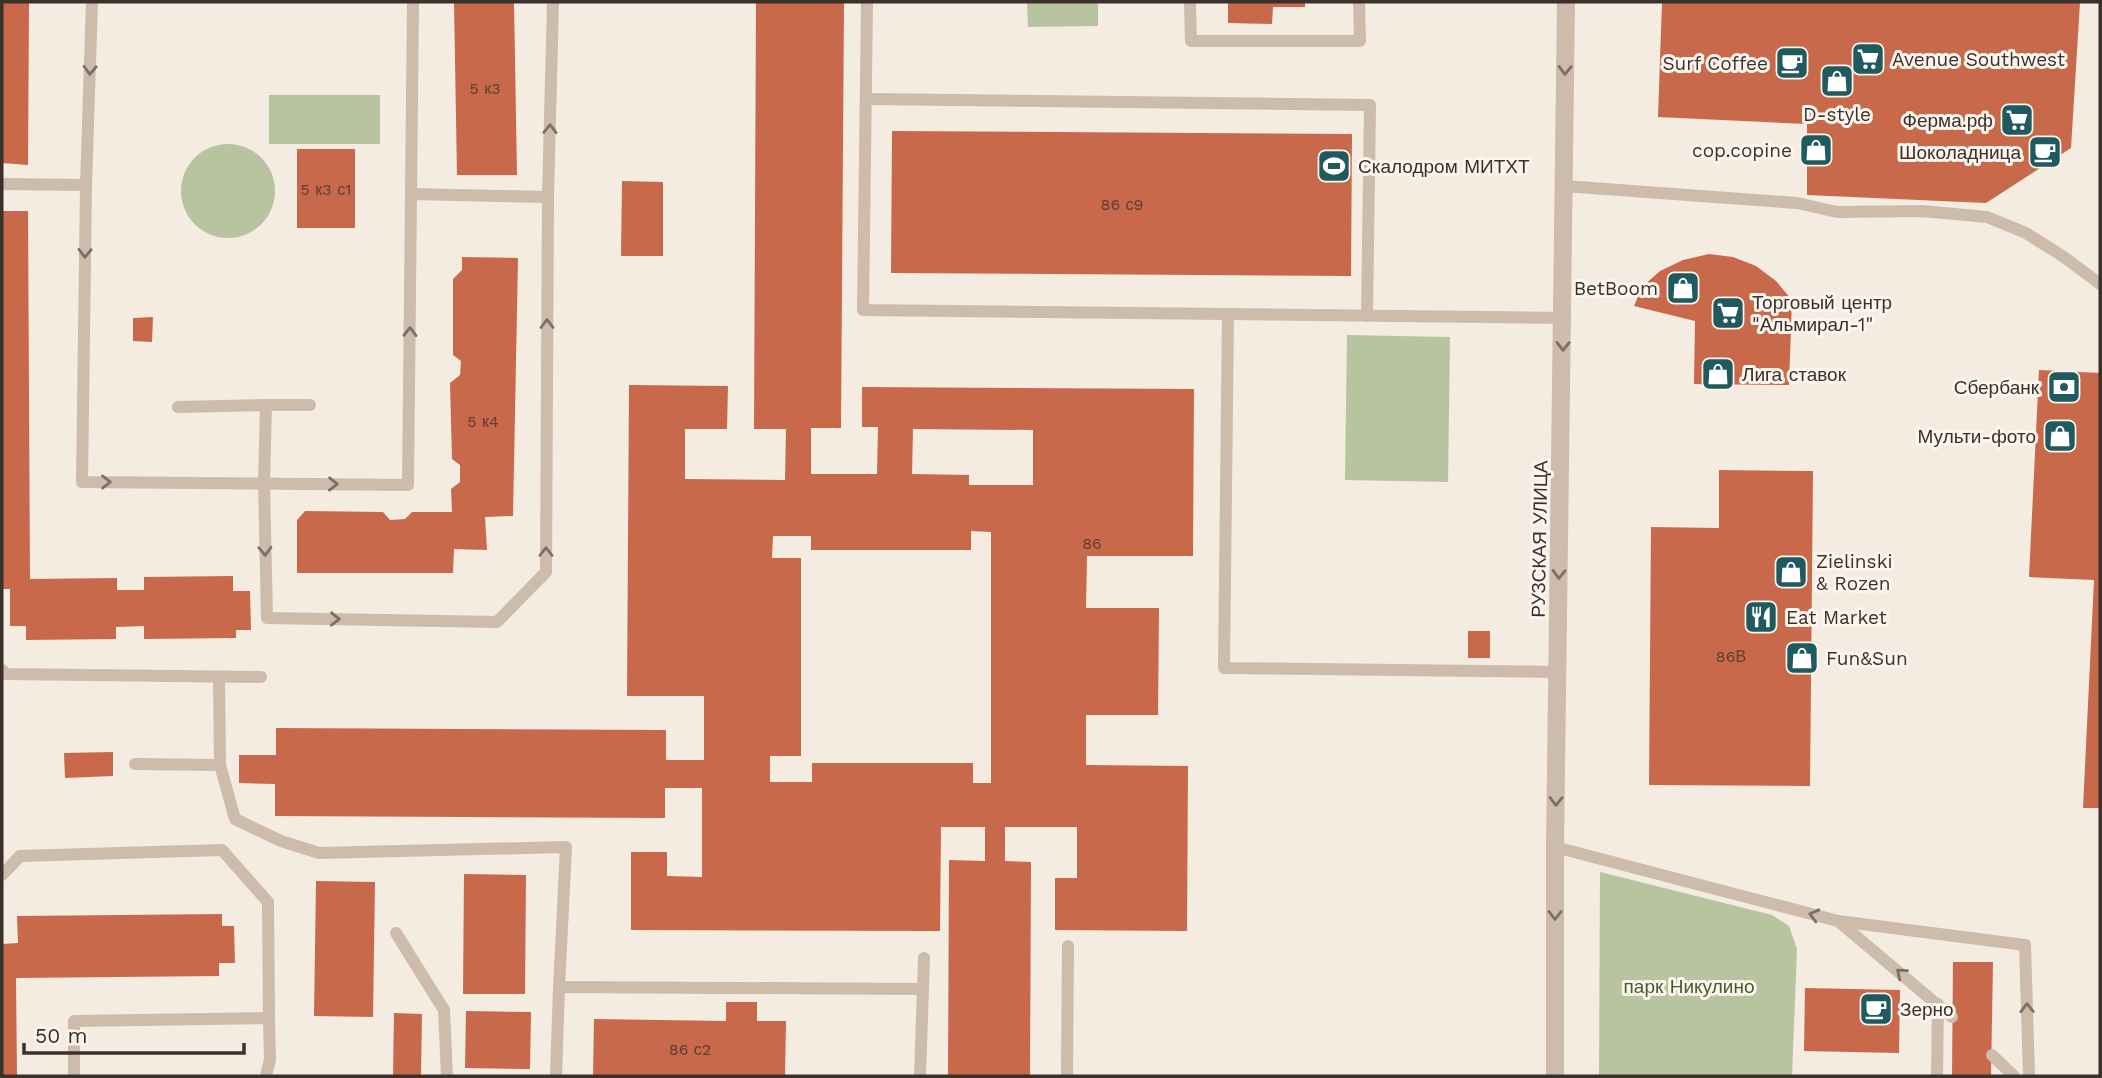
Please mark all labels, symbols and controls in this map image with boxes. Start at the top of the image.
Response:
supermarket icon: Avenue Southwest [1849,40,1887,78]
cafe icon: Surf Coffee [1773,44,1811,82]
place label: Avenue Southwest [1892,48,2065,71]
place label: Surf Coffee [1662,52,1768,75]
shop icon: D-style [1818,62,1856,100]
one-way arrow [82,65,98,76]
one-way arrow [1557,65,1573,76]
house number: 5 к3 [469,79,501,98]
supermarket icon: Ферма.рф [1998,101,2036,139]
place label: D-style [1803,103,1871,126]
place label: Ферма.рф [1903,109,1993,132]
one-way arrow [542,123,557,134]
shop icon: cop.copine [1797,131,1835,169]
cafe icon: Шоколадница [2026,133,2064,171]
place label: cop.copine [1692,139,1792,162]
place label: Шоколадница [1899,141,2021,164]
sports icon: Скалодром МИТХТ [1315,147,1353,185]
place label: Скалодром МИТХТ [1358,155,1530,178]
house number: 5 к3 с1 [301,180,351,199]
house number: 86 с9 [1101,195,1143,214]
one-way arrow [77,249,93,259]
shop icon: BetBoom [1664,269,1702,307]
place label: BetBoom [1574,277,1658,300]
place label: Торговый центр "Альмирал-1" [1752,291,1892,336]
supermarket icon: Торговый центр "Альмирал-1" [1709,294,1747,332]
one-way arrow [539,318,555,329]
one-way arrow [402,326,418,337]
one-way arrow [1555,341,1570,352]
shop icon: Лига ставок [1699,355,1737,393]
place label: Лига ставок [1742,363,1847,386]
bank icon: Сбербанк [2045,368,2083,406]
place label: Сбербанк [1954,376,2040,399]
house number: 5 к4 [467,412,499,431]
shop icon: Мульти-фото [2041,417,2079,455]
place label: Мульти-фото [1918,425,2036,448]
street label: РУЗСКАЯ УЛИЦА [1527,460,1552,618]
one-way arrow [101,474,112,490]
one-way arrow [329,476,339,492]
house number: 86 [1082,534,1102,553]
one-way arrow [258,546,273,557]
one-way arrow [538,546,554,556]
place label: Zielinski & Rozen [1816,550,1892,595]
shop icon: Zielinski & Rozen [1772,553,1810,591]
one-way arrow [1552,569,1567,580]
restaurant icon: Eat Market [1742,598,1780,636]
place label: Eat Market [1786,606,1887,629]
one-way arrow [330,612,341,627]
shop icon: Fun&Sun [1783,639,1821,677]
house number: 86В [1716,647,1746,666]
place label: Fun&Sun [1826,647,1908,670]
one-way arrow [1548,797,1564,807]
one-way arrow [1809,909,1821,923]
one-way arrow [1547,911,1563,921]
one-way arrow [1896,968,1908,981]
park label: парк Никулино [1624,975,1754,998]
cafe icon: Зерно [1857,990,1895,1028]
place label: Зерно [1900,998,1954,1021]
one-way arrow [2019,1002,2035,1013]
scale bar [24,1012,245,1056]
text: 50 m [35,1023,87,1048]
house number: 86 с2 [669,1040,711,1059]

